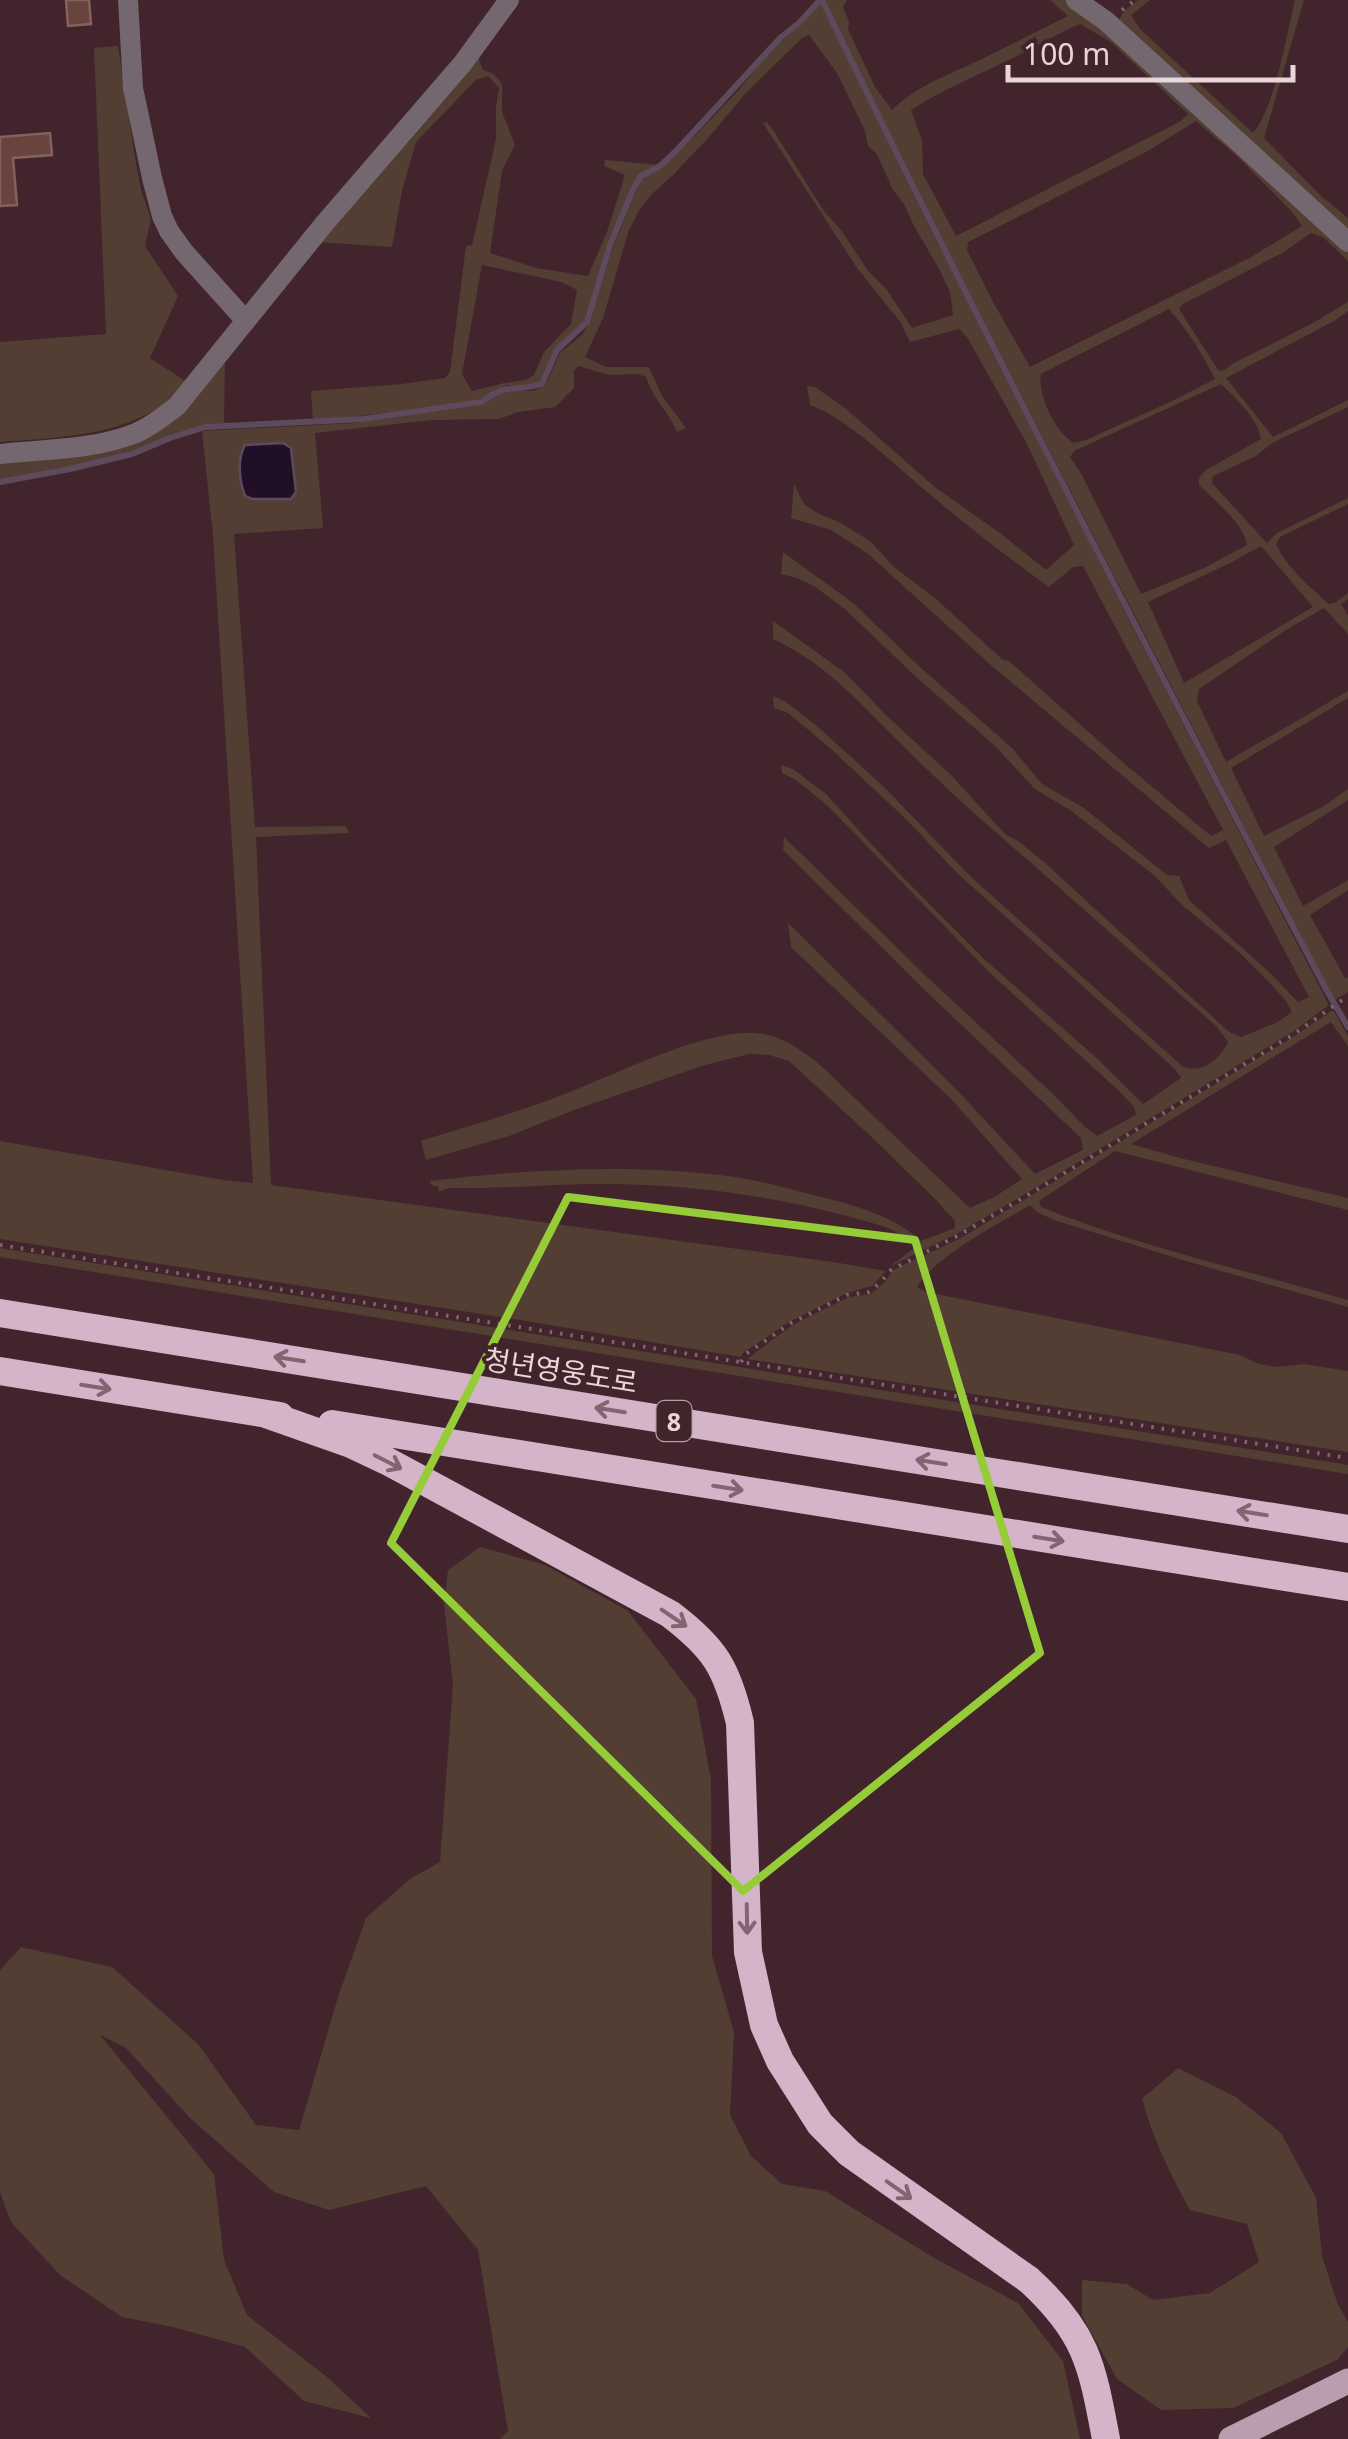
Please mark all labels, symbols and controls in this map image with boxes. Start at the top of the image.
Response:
scale bar [1008,20,1293,82]
text: 100 m [1023,33,1110,74]
street label: 청년영웅도로 [482,1339,640,1401]
one-way arrow [273,1349,306,1368]
one-way arrow [80,1378,112,1396]
one-way arrow [594,1401,627,1419]
road number: 8 [656,1401,692,1441]
one-way arrow [915,1452,947,1471]
one-way arrow [373,1453,403,1472]
one-way arrow [711,1479,744,1498]
one-way arrow [1236,1504,1268,1522]
one-way arrow [1032,1530,1065,1549]
one-way arrow [659,1607,687,1628]
one-way arrow [737,1903,756,1935]
one-way arrow [885,2179,913,2200]

